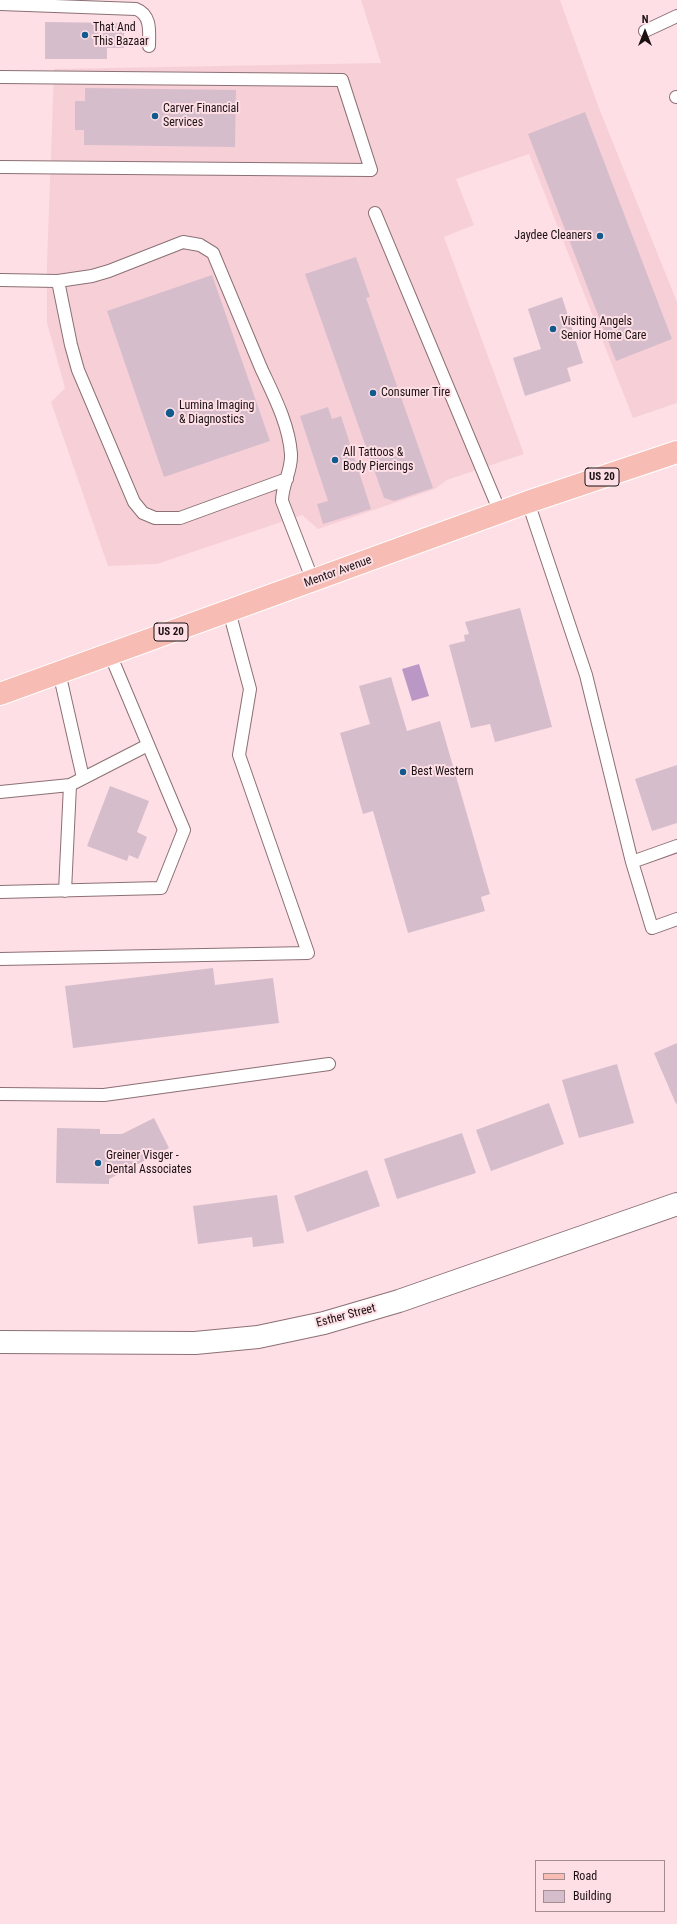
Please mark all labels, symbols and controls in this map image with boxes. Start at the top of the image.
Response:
north arrow [625,12,665,52]
text: N [642,13,648,26]
place label: That And This Bazaar [93,21,149,49]
marker: That And This Bazaar [80,30,90,40]
place label: Carver Financial Services [163,102,239,130]
marker: Carver Financial Services [150,111,160,121]
place label: Jaydee Cleaners [514,229,592,243]
marker: Jaydee Cleaners [595,231,605,241]
place label: Visiting Angels Senior Home Care [561,315,646,343]
marker: Visiting Angels Senior Home Care [548,324,558,334]
place label: Consumer Tire [381,386,450,400]
marker: Consumer Tire [368,388,378,398]
place label: Lumina Imaging & Diagnostics [179,399,255,427]
marker: Lumina Imaging & Diagnostics [164,407,176,419]
place label: All Tattoos & Body Piercings [343,446,413,474]
marker: All Tattoos & Body Piercings [330,455,340,465]
road number: US 20 [585,468,619,486]
street label: Mentor Avenue [302,553,374,591]
road number: US 20 [154,623,188,641]
place label: Best Western [411,765,474,779]
marker: Best Western [398,767,408,777]
place label: Greiner Visger - Dental Associates [106,1149,192,1177]
marker: Greiner Visger - Dental Associates [93,1158,103,1168]
street label: Esther Street [315,1301,377,1331]
legend [535,1860,665,1912]
text: Road [573,1869,597,1883]
text: Building [573,1889,611,1903]

